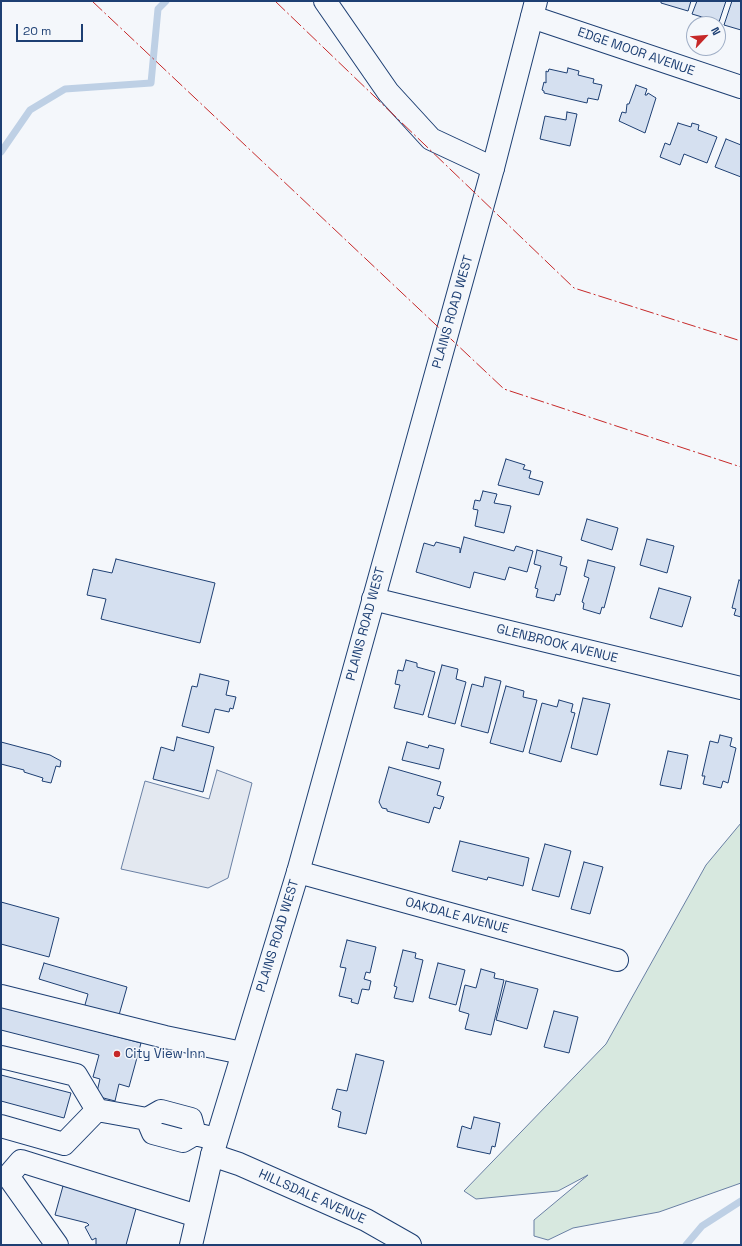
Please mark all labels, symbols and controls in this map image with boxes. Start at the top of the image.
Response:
scale bar [18,16,85,42]
north arrow [686,16,726,56]
text: 20 m [23,23,51,39]
street label: EDGE MOOR AVENUE [575,25,697,79]
text: N [708,25,724,38]
street label: PLAINS ROAD WEST [429,254,477,370]
street label: PLAINS ROAD WEST [343,565,389,683]
street label: GLENBROOK AVENUE [495,621,619,667]
street label: PLAINS ROAD WEST [253,878,303,994]
street label: OAKDALE AVENUE [403,895,511,937]
place label: City View Inn [125,1046,205,1062]
marker: City View Inn [112,1049,122,1059]
street label: HILLSDALE AVENUE [256,1166,368,1228]

